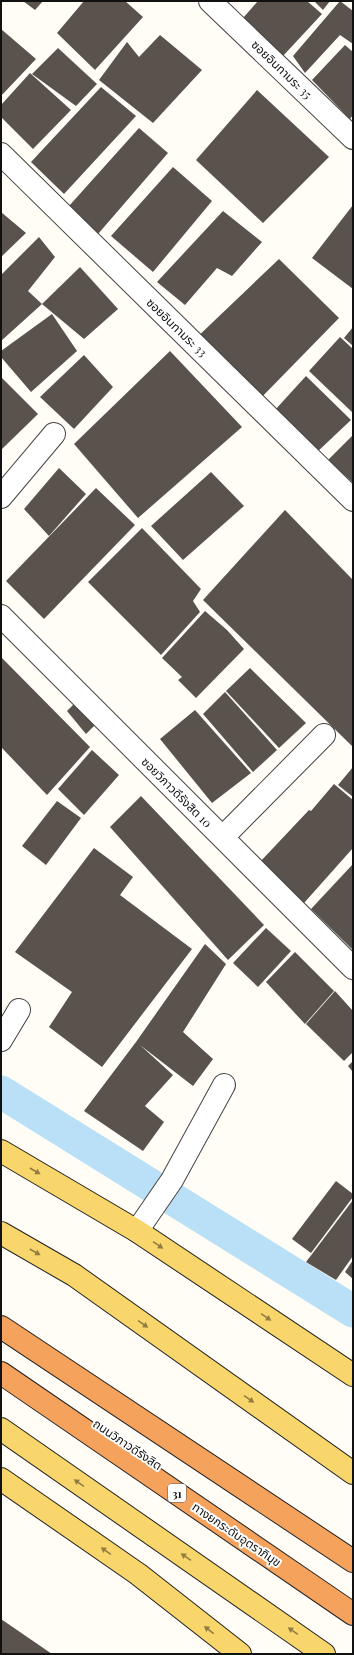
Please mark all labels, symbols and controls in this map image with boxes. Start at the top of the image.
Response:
street label: ซอยอินทามระ 35 [248,36,316,102]
street label: ซอยอินทามระ 33 [143,294,211,360]
street label: ซอยวิภาวดีรังสิต 10 [138,753,216,831]
one-way arrow [29,1167,41,1174]
one-way arrow [152,1241,164,1248]
one-way arrow [29,1249,41,1256]
one-way arrow [261,1313,272,1321]
one-way arrow [138,1320,148,1328]
one-way arrow [244,1395,254,1403]
street label: ถนนวิภาวดีรังสิต [90,1415,166,1473]
one-way arrow [74,1479,84,1487]
road number: 31 [168,1484,186,1502]
street label: ทางยกระดับอุตราภิมุข [189,1498,285,1570]
one-way arrow [100,1547,111,1555]
one-way arrow [181,1553,191,1561]
one-way arrow [203,1625,214,1634]
one-way arrow [287,1627,298,1635]

